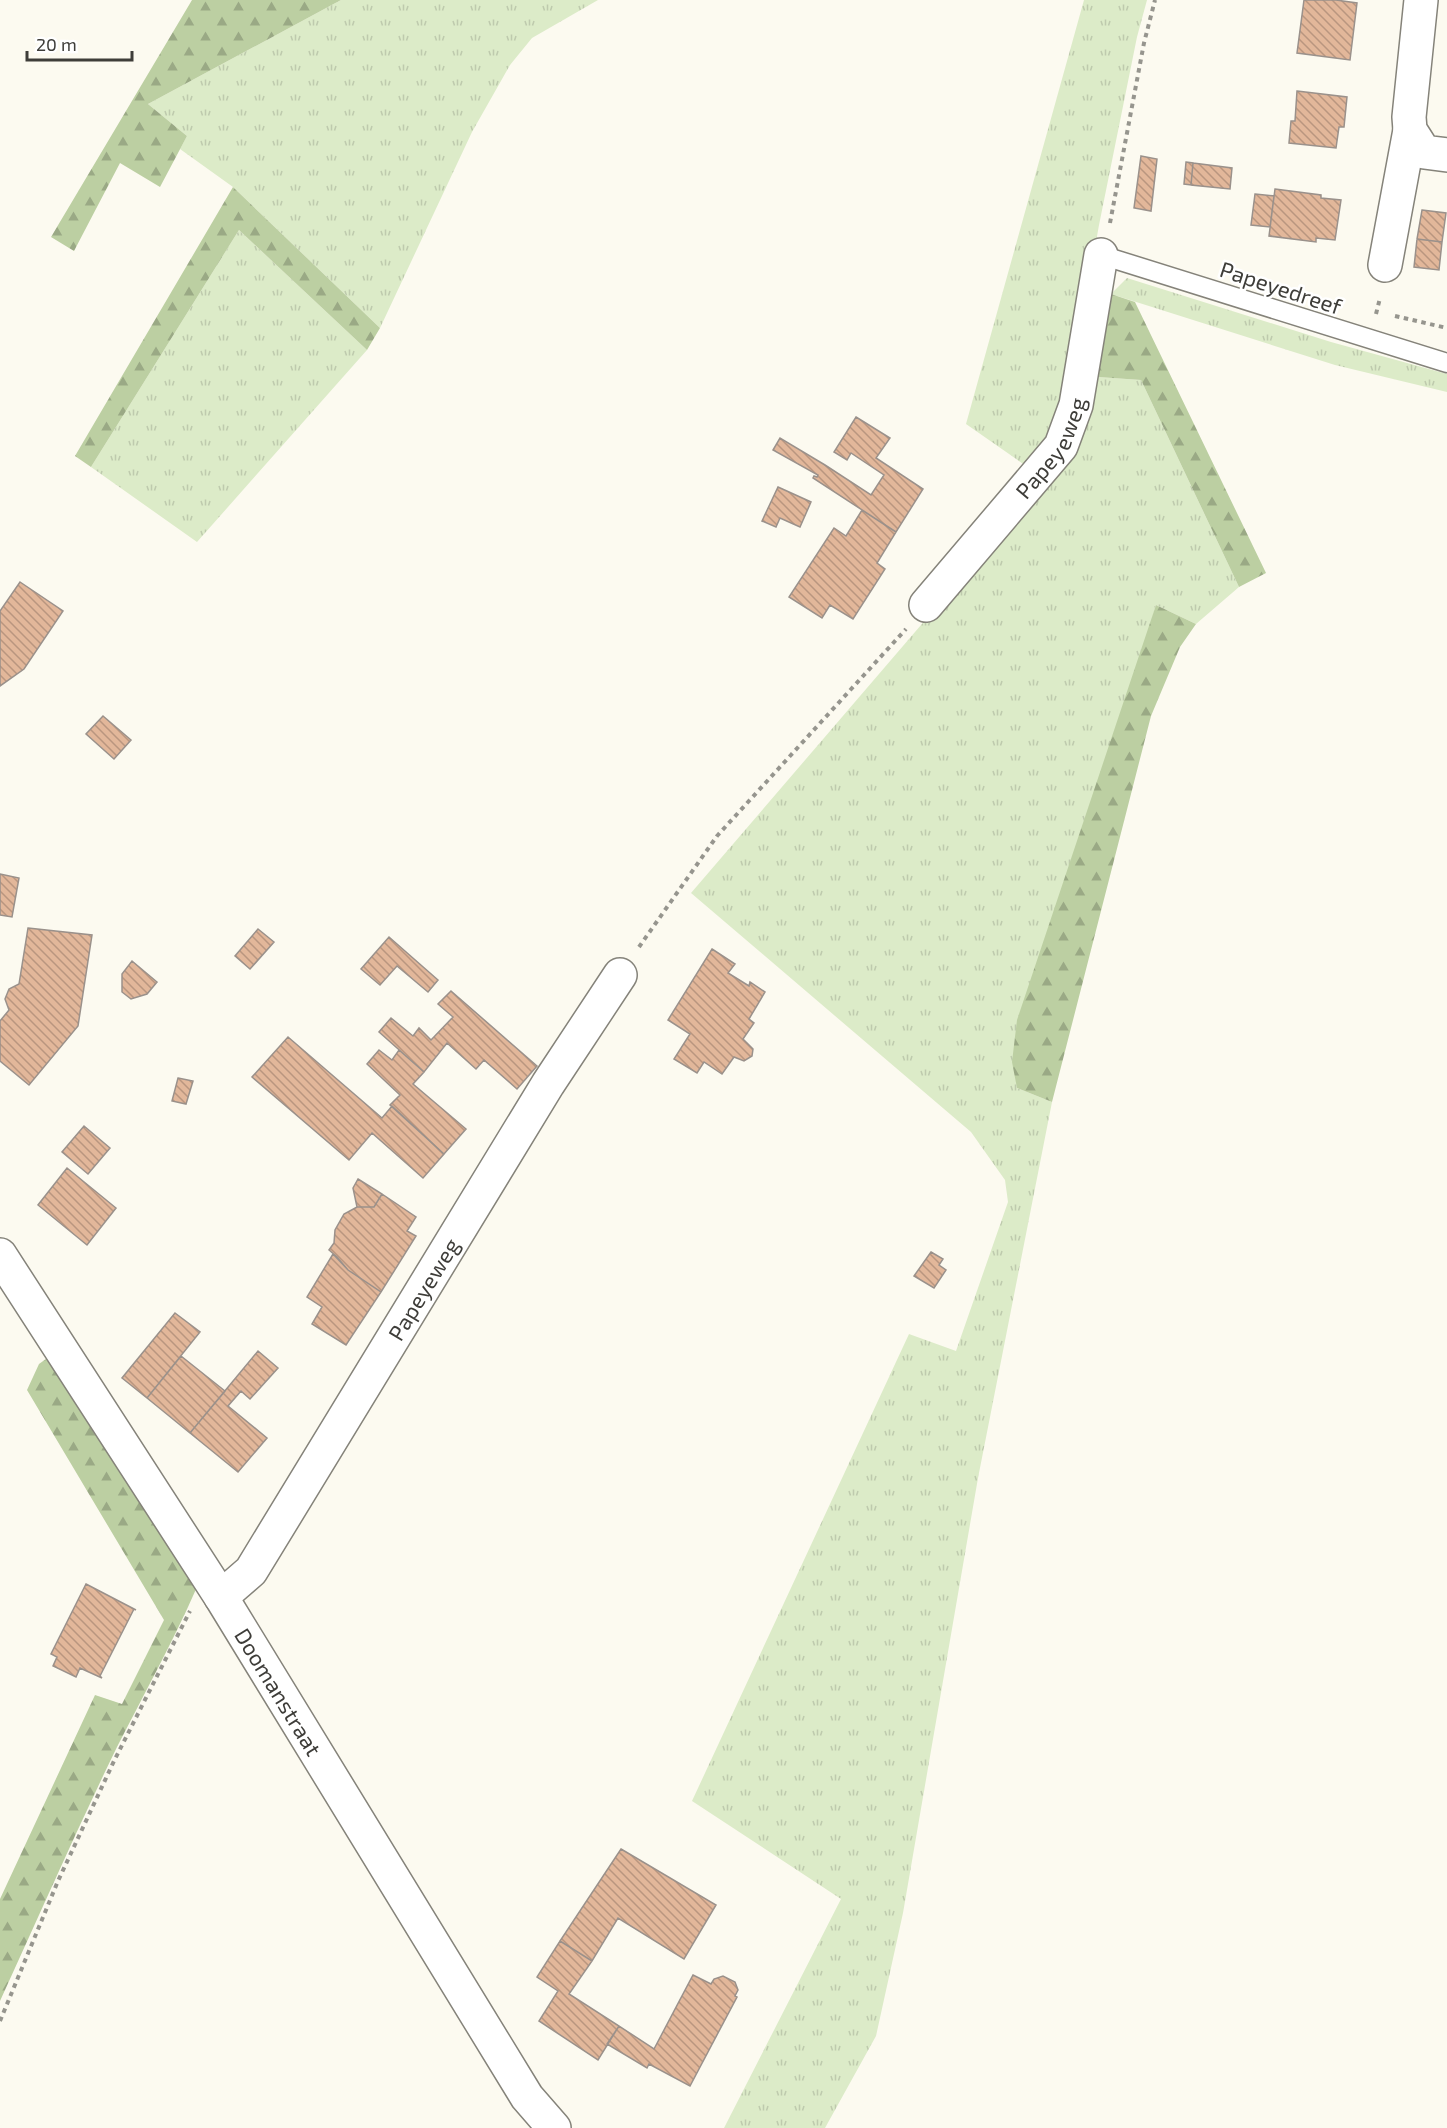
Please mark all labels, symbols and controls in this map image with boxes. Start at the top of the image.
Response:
scale bar [27,24,132,62]
text: 20 m [36,33,77,55]
street label: Papeyedreef [1217,255,1346,319]
street label: Papeyeweg [1010,396,1090,503]
street label: Papeyeweg [382,1233,464,1345]
street label: Doomanstraat [230,1623,328,1760]

